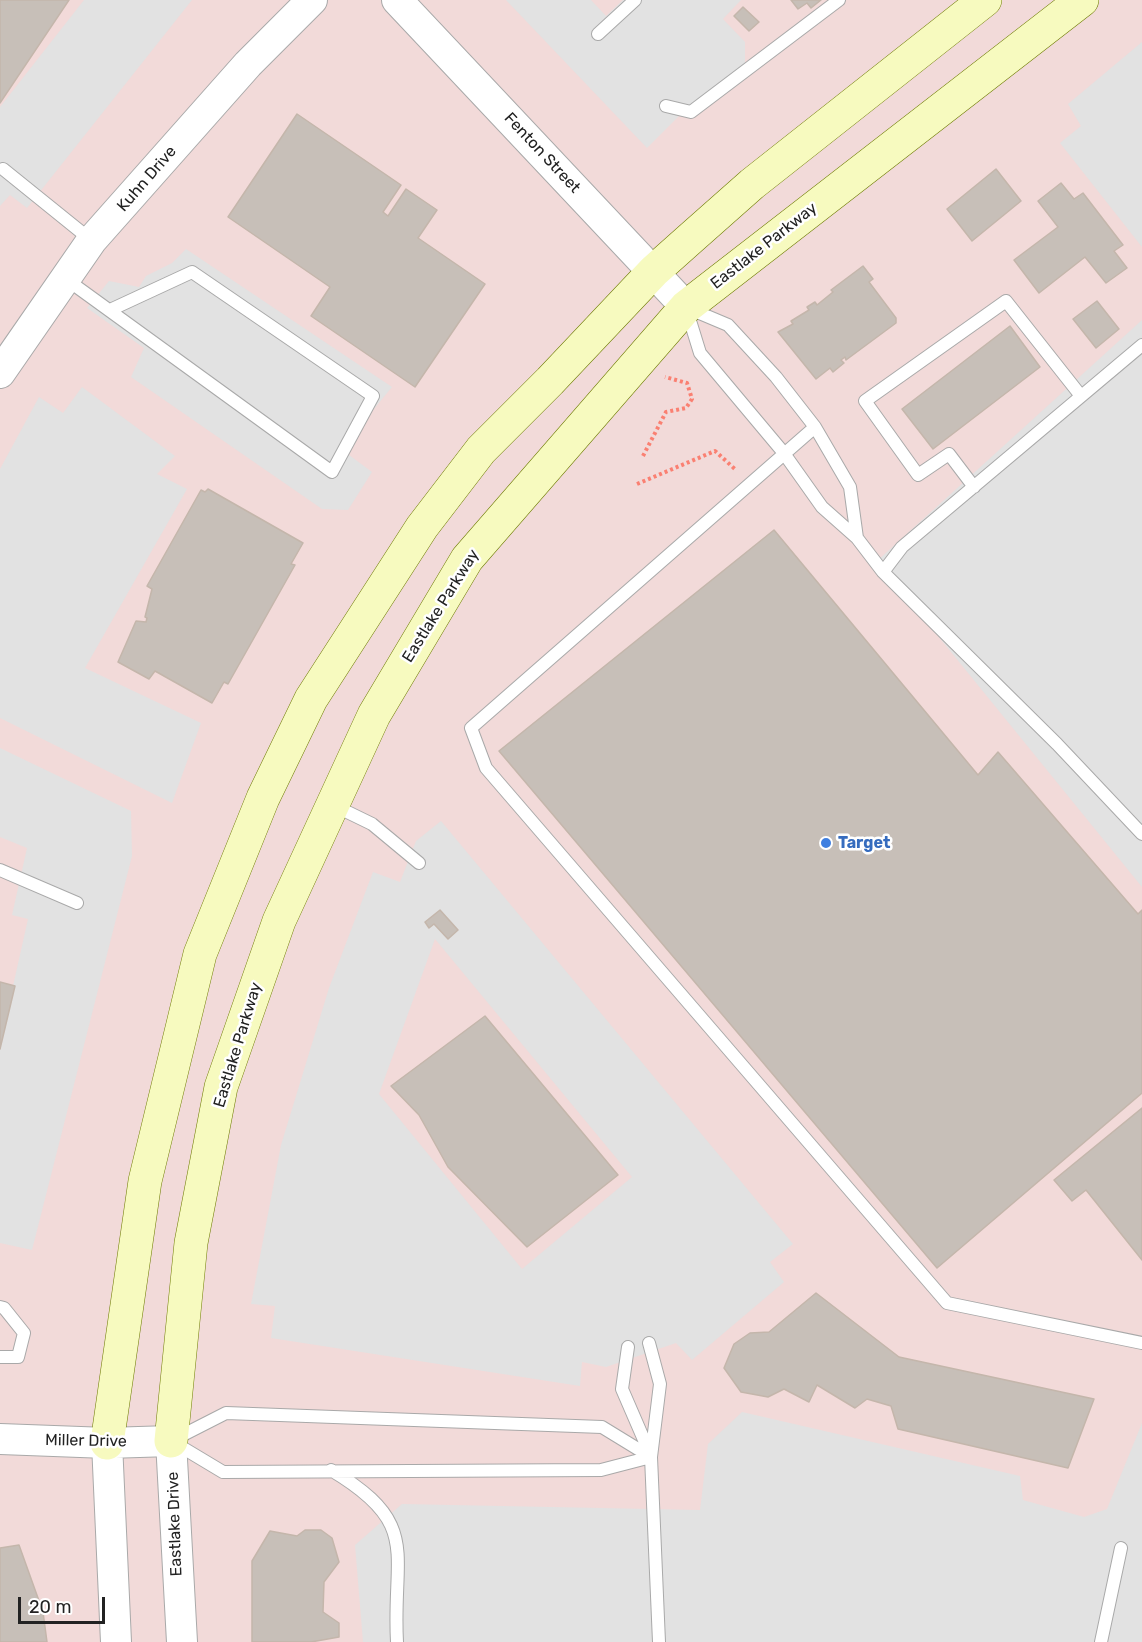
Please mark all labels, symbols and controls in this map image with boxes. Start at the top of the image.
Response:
street label: Fenton Street [500,109,584,197]
street label: Kuhn Drive [113,142,181,216]
street label: Eastlake Parkway [707,198,821,294]
street label: Eastlake Parkway [398,546,484,666]
place label: Target [838,833,890,853]
marker: Target [819,836,833,850]
street label: Eastlake Parkway [210,980,266,1110]
street label: Miller Drive [45,1431,127,1451]
street label: Eastlake Drive [164,1471,186,1577]
scale bar [21,1585,108,1623]
text: 20 m [29,1596,71,1618]

